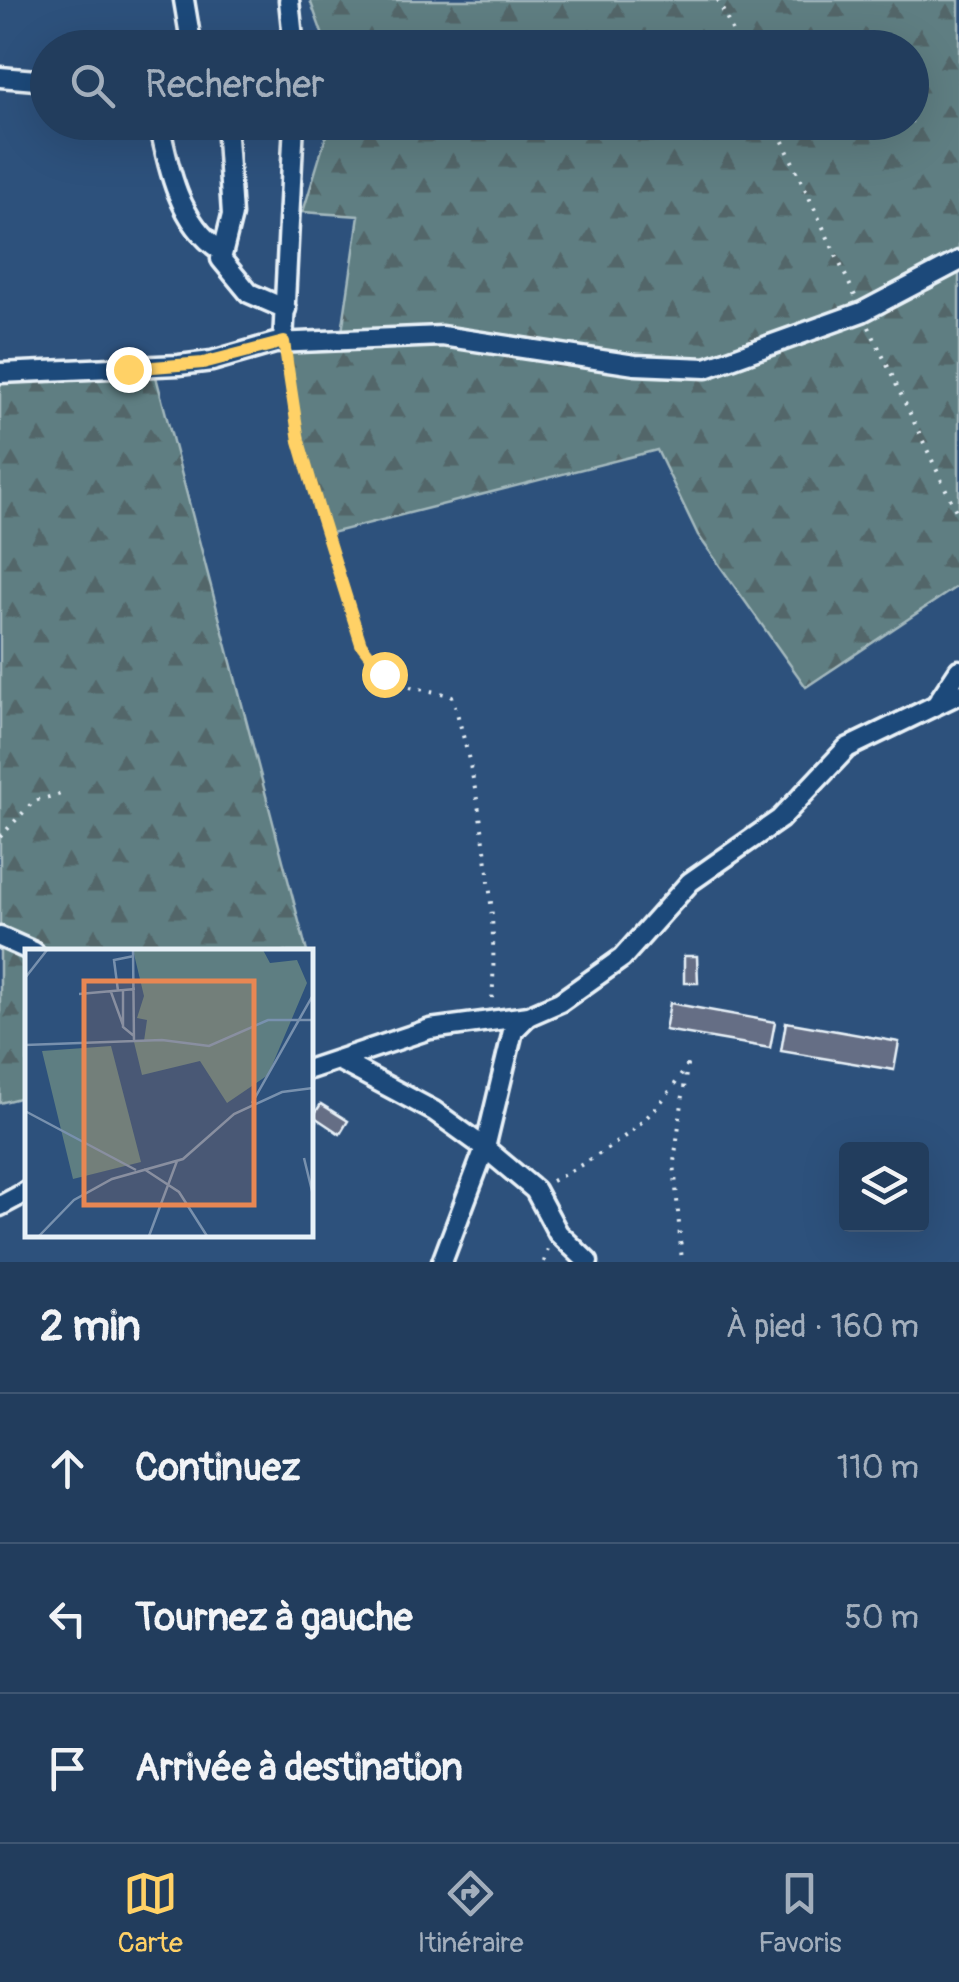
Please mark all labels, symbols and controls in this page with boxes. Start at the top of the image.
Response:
search box [30,30,929,140]
icon: search [65,58,120,113]
text: Rechercher [145,61,325,109]
route end [106,347,152,393]
route start [362,652,408,698]
inset map [25,949,312,1237]
map controls [839,1142,929,1232]
button: layers [839,1142,929,1232]
text: 2 min [40,1301,141,1353]
text: À pied · 160 m [726,1307,919,1347]
icon: ahead [40,1441,95,1496]
text: Continuez [135,1444,300,1492]
text: 110 m [837,1448,919,1488]
icon: left [40,1591,95,1646]
text: Tournez à gauche [135,1594,412,1642]
text: 50 m [844,1598,919,1638]
icon: arrive [40,1741,95,1796]
text: Arrivée à destination [135,1744,463,1792]
tab: Carte [117,1866,183,1961]
tab: Itinéraire [418,1866,523,1961]
tab: Favoris [758,1866,842,1961]

